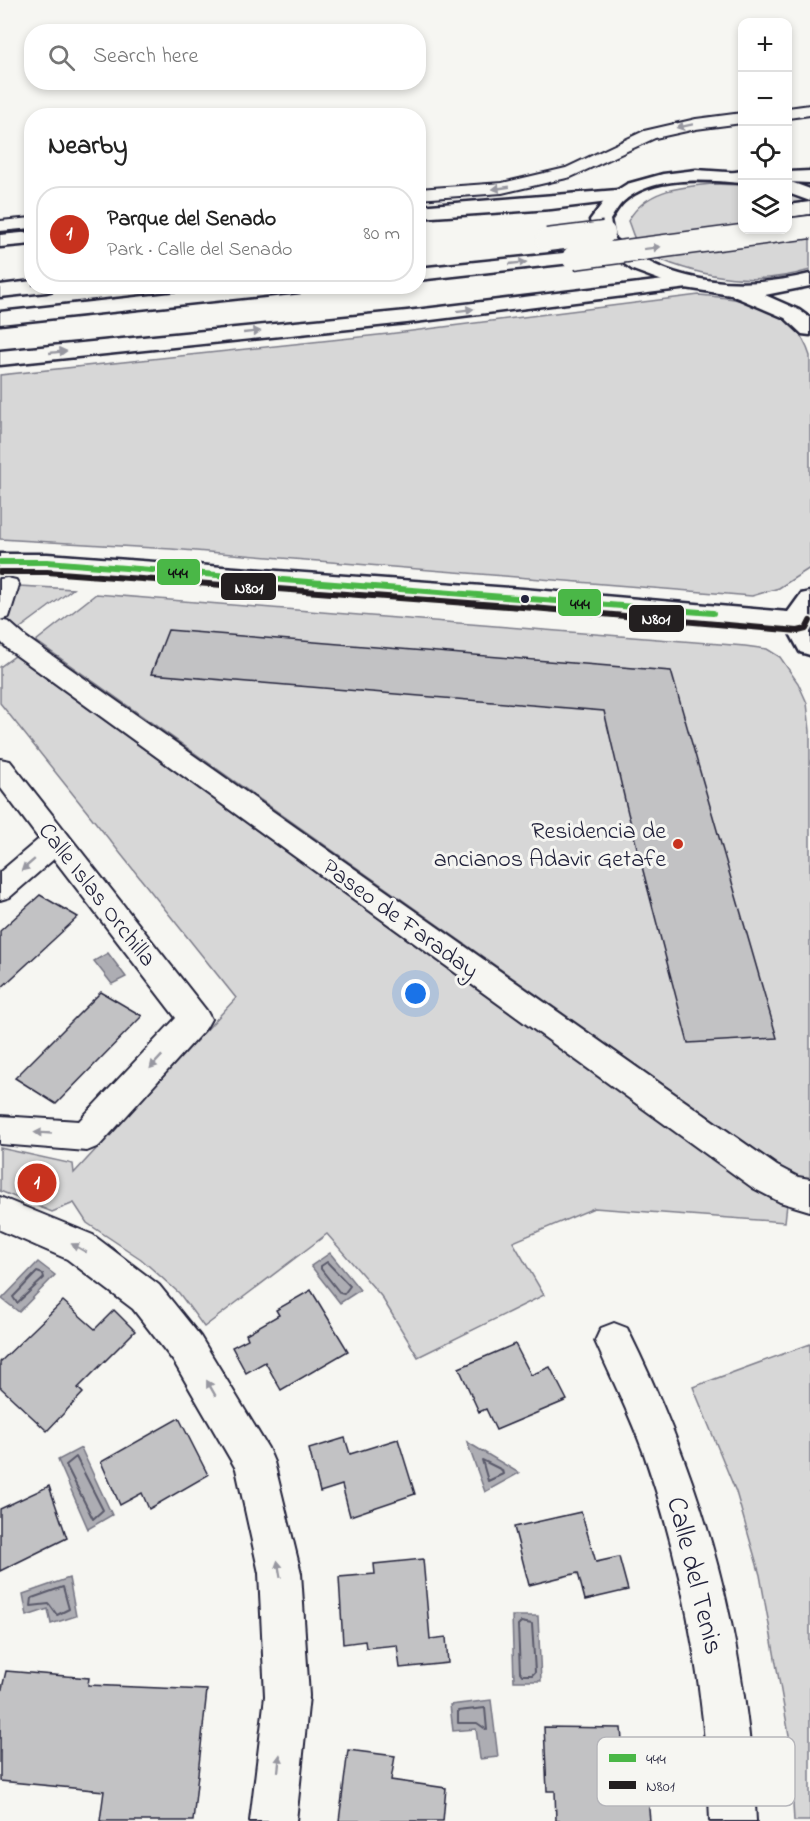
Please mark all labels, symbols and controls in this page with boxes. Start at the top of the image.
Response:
map controls [738,18,792,234]
button: + [738,18,792,72]
search box [24,24,426,90]
icon: search [45,41,78,74]
text: Search here [93,41,198,73]
button: − [738,72,792,126]
one-way arrow [675,122,694,131]
button: locate [738,126,792,180]
text: Nearby [48,128,127,166]
button: layers [738,180,792,234]
one-way arrow [491,183,510,192]
text: Parque del Senado [107,204,276,236]
text: 1 [66,220,73,249]
text: 80 m [363,220,400,249]
text: Park · Calle del Senado [107,236,293,265]
one-way arrow [642,243,661,252]
one-way arrow [509,258,528,268]
one-way arrow [456,305,475,314]
one-way arrow [243,327,262,337]
one-way arrow [49,347,68,357]
line badge: 444 [156,558,201,586]
text: 444 [167,562,188,586]
line badge: N801 [220,572,277,601]
text: N801 [235,577,264,601]
line badge: 444 [557,588,602,617]
unlabelled marker [519,593,531,605]
text: 444 [569,593,590,617]
line badge: N801 [628,604,685,633]
text: N801 [642,608,671,632]
place label: Residencia de ancianos Adavir Getafe [434,815,666,878]
street label: Calle Islas Orchilla [28,816,164,975]
marker: Residencia de ancianos Adavir Getafe [671,837,685,851]
street label: Paseo de Faraday [313,851,485,990]
one-way arrow [21,858,36,871]
your location [401,979,430,1008]
one-way arrow [149,1055,163,1069]
one-way arrow [34,1128,53,1138]
pin: 1 [18,1160,57,1206]
one-way arrow [70,1243,87,1253]
one-way arrow [205,1380,216,1396]
street label: Calle del Tenis [654,1493,733,1659]
one-way arrow [274,1559,283,1578]
legend [597,1737,795,1806]
text: 444 [646,1748,666,1772]
one-way arrow [274,1753,284,1772]
text: N801 [646,1775,675,1799]

